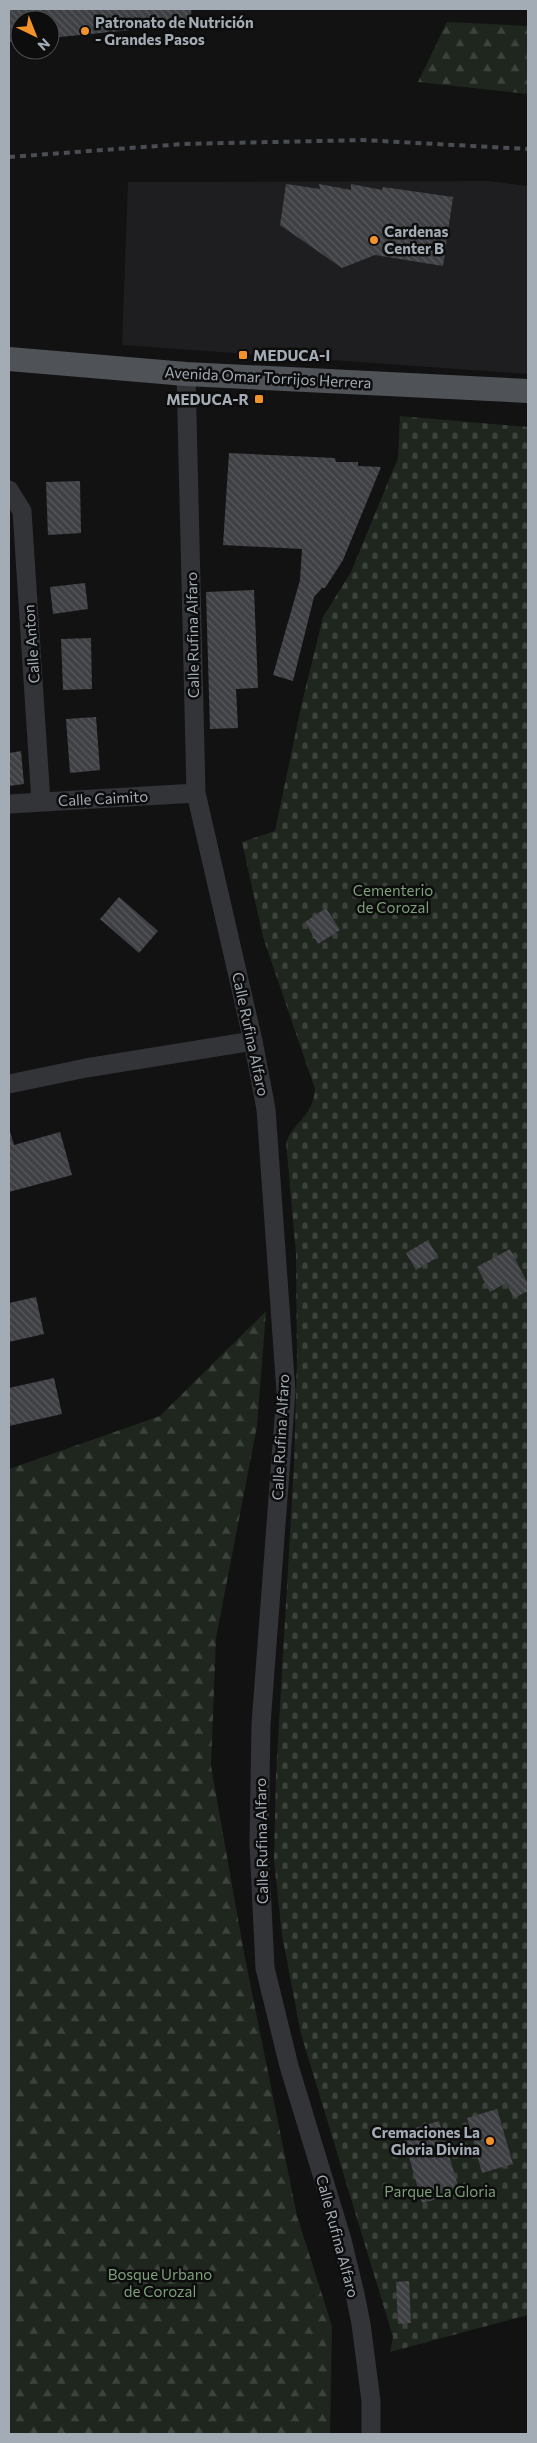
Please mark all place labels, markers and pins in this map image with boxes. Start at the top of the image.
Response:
place label: Patronato de Nutrición - Grandes Pasos [95,13,254,48]
marker: Patronato de Nutrición - Grandes Pasos [79,25,91,37]
place label: Cardenas Center B [384,222,448,257]
marker: Cardenas Center B [368,234,380,246]
place label: MEDUCA-I [253,346,330,364]
marker: MEDUCA-I [237,349,249,361]
place label: MEDUCA-R [166,390,250,408]
marker: MEDUCA-R [253,393,265,405]
place label: Cremaciones La Gloria Divina [371,2123,480,2158]
marker: Cremaciones La Gloria Divina [484,2135,496,2147]

